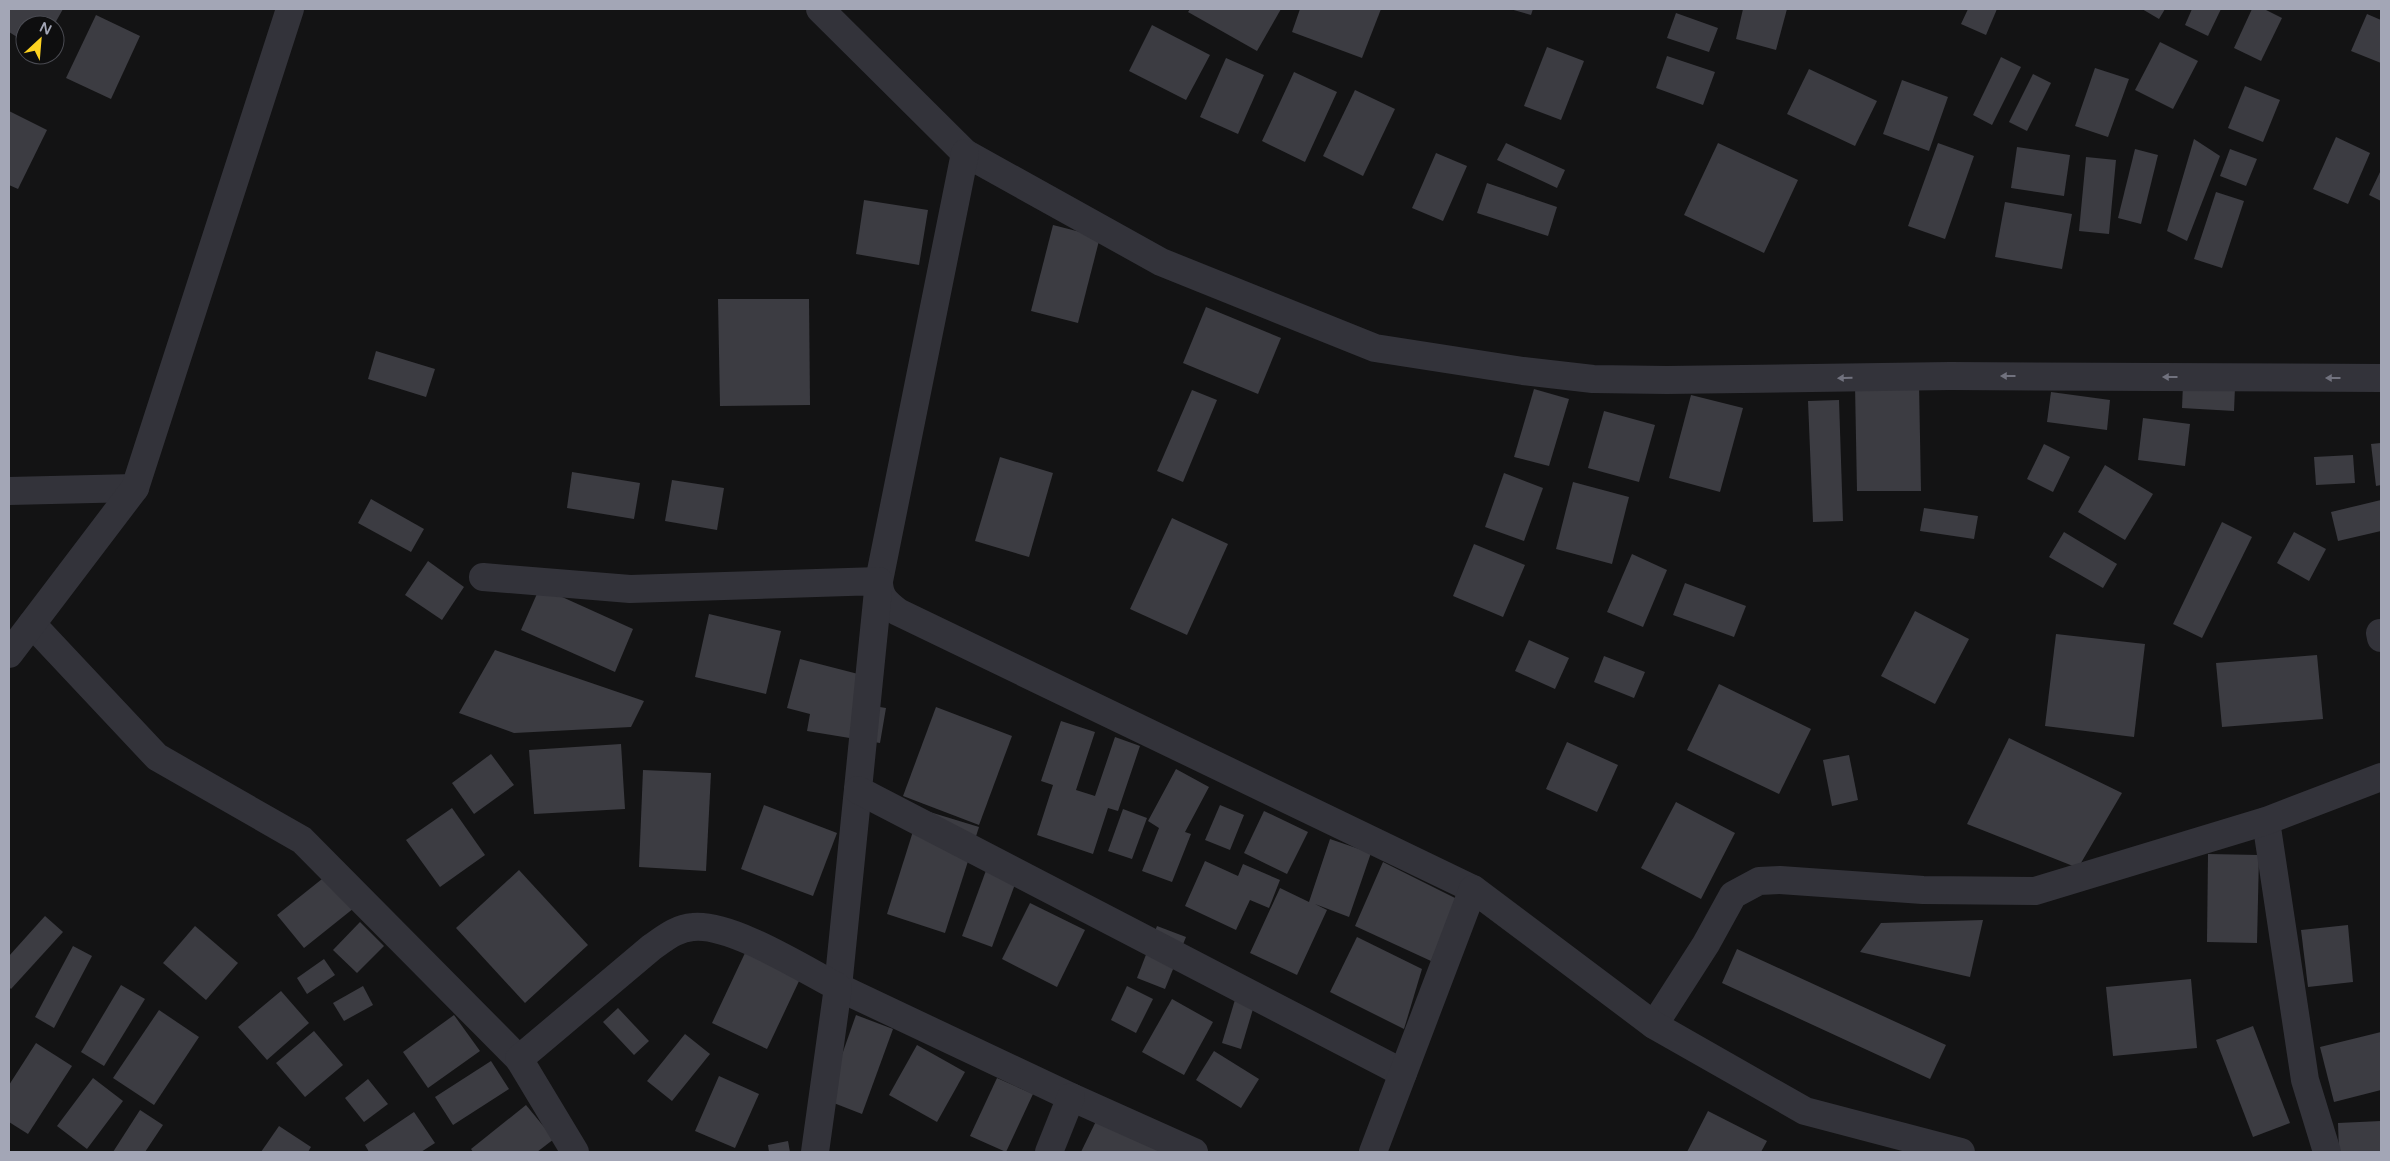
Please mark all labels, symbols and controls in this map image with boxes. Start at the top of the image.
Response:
north arrow [15,15,65,65]
text: N [37,19,54,39]
one-way arrow [1999,372,2015,380]
one-way arrow [2162,373,2178,381]
one-way arrow [1837,374,1853,382]
one-way arrow [2324,374,2340,382]

